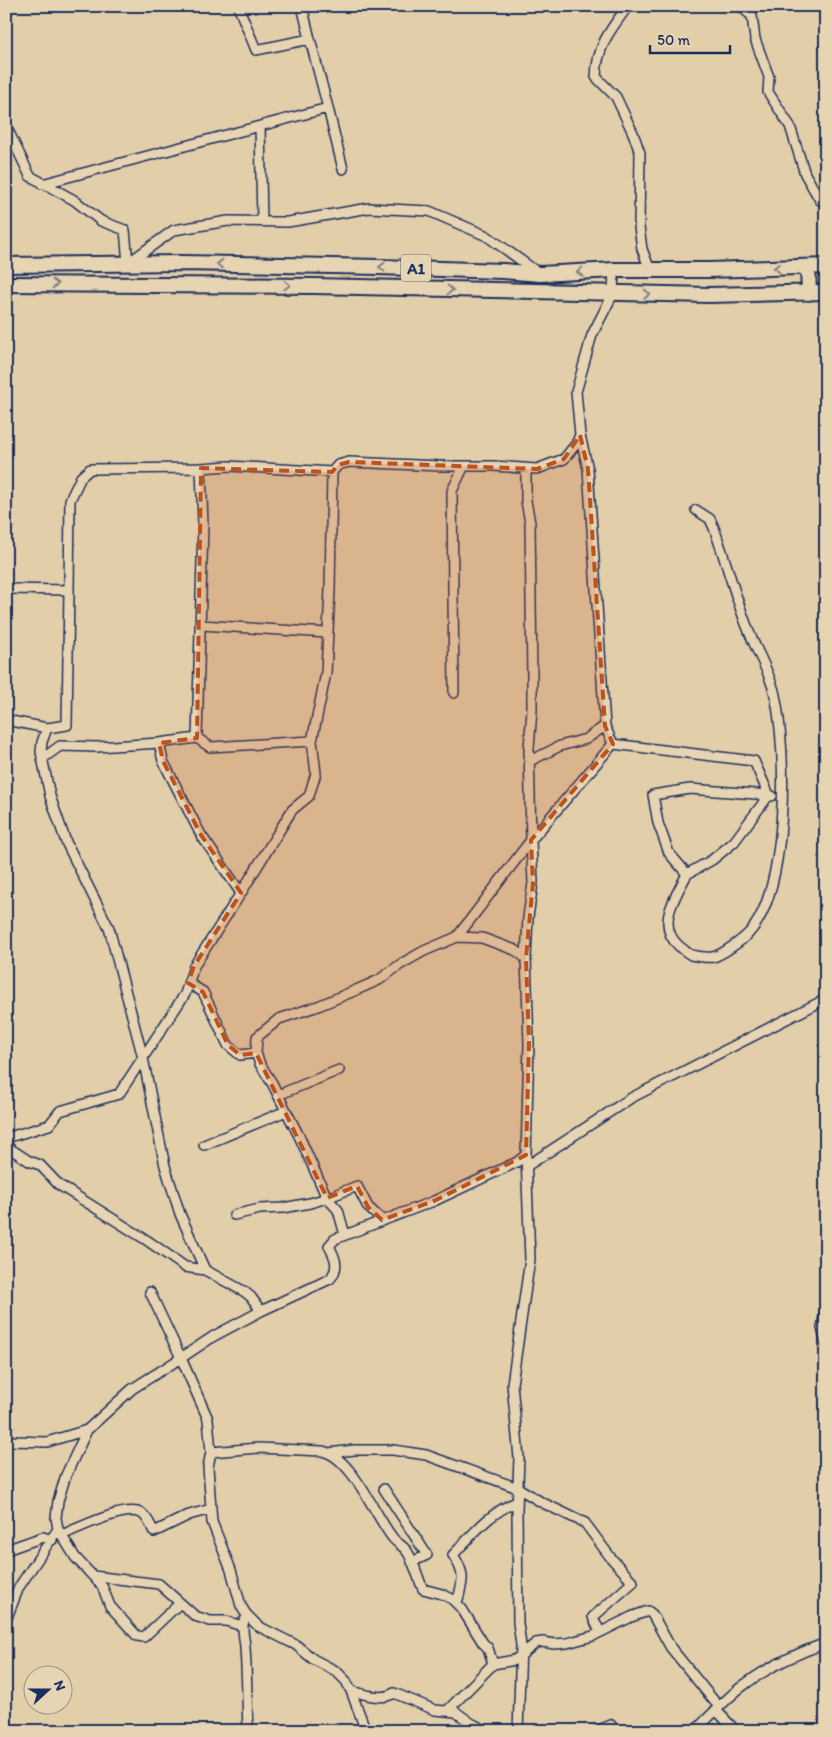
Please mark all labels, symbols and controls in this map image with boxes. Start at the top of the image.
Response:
scale bar [650,22,730,54]
text: 50 m [657,31,690,49]
road number: A1 [401,254,431,282]
one-way arrow [216,258,224,269]
one-way arrow [378,262,386,272]
one-way arrow [773,262,781,273]
one-way arrow [575,266,583,277]
one-way arrow [52,279,59,289]
one-way arrow [284,280,292,290]
one-way arrow [446,284,454,295]
one-way arrow [644,289,652,299]
north arrow [22,1664,72,1714]
text: N [50,1678,69,1693]

